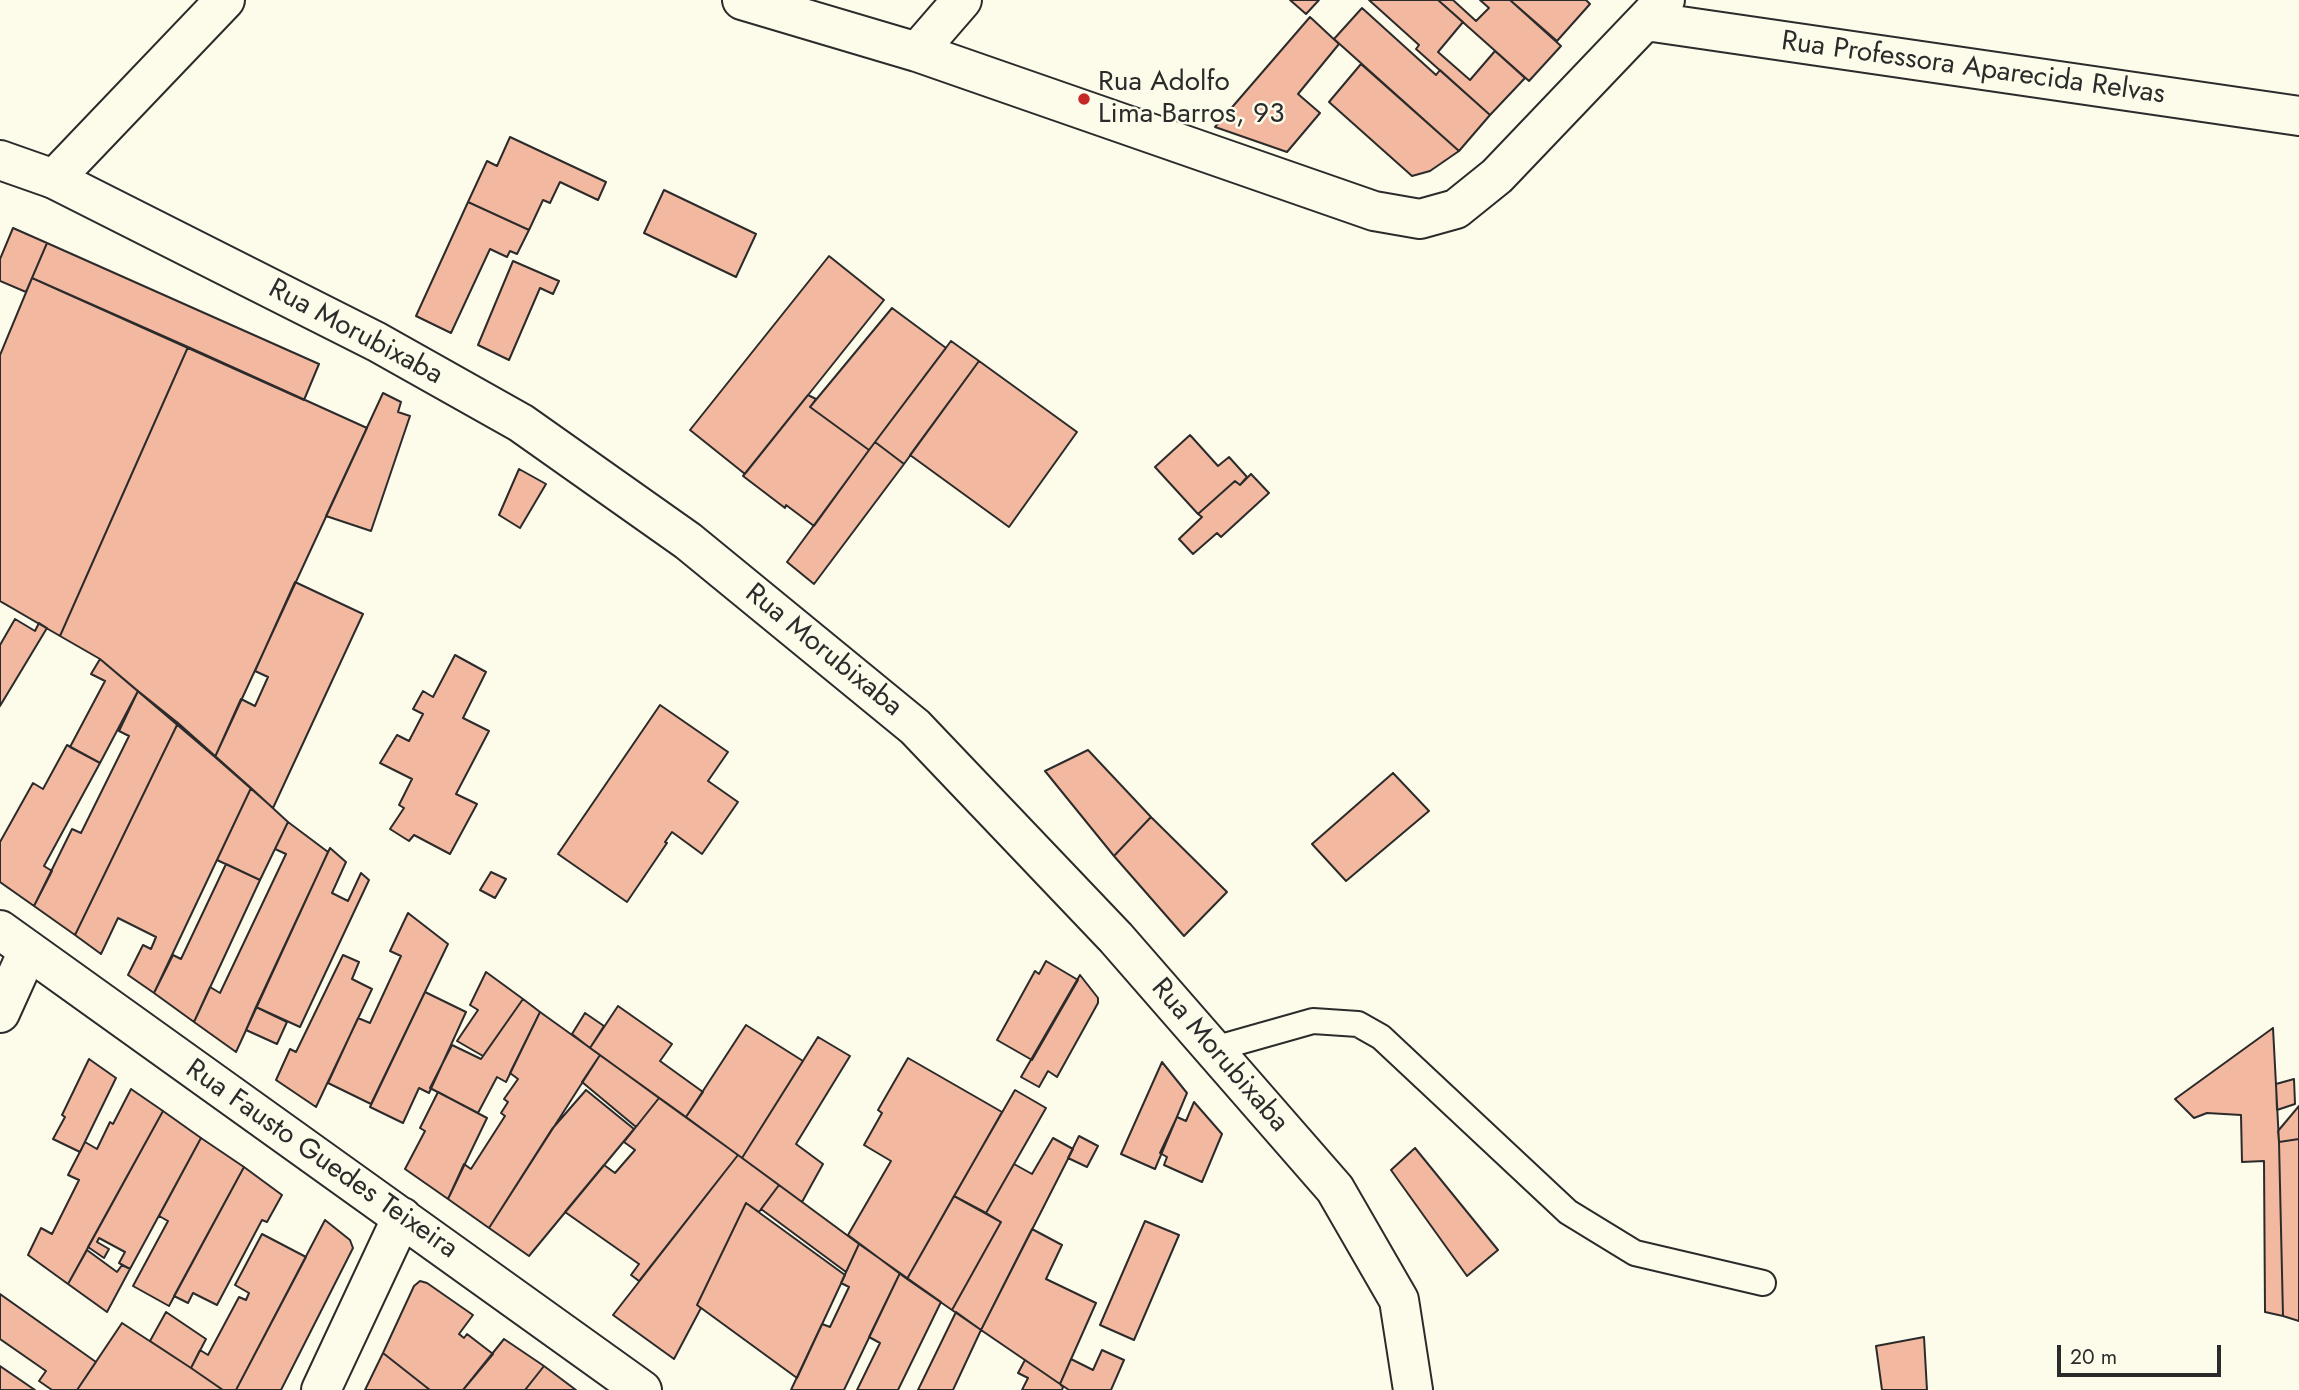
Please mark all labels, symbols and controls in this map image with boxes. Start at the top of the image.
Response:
street label: Rua Professora Aparecida Relvas [1779,25,2167,113]
place label: Rua Adolfo Lima Barros, 93 [1098,66,1284,132]
marker: Rua Adolfo Lima Barros, 93 [1076,91,1092,107]
street label: Rua Morubixaba [262,273,448,393]
street label: Rua Morubixaba [738,577,908,725]
street label: Rua Morubixaba [1143,972,1295,1140]
street label: Rua Fausto Guedes Teixeira [179,1053,463,1267]
scale bar [2061,1330,2226,1374]
text: 20 m [2070,1342,2117,1372]

